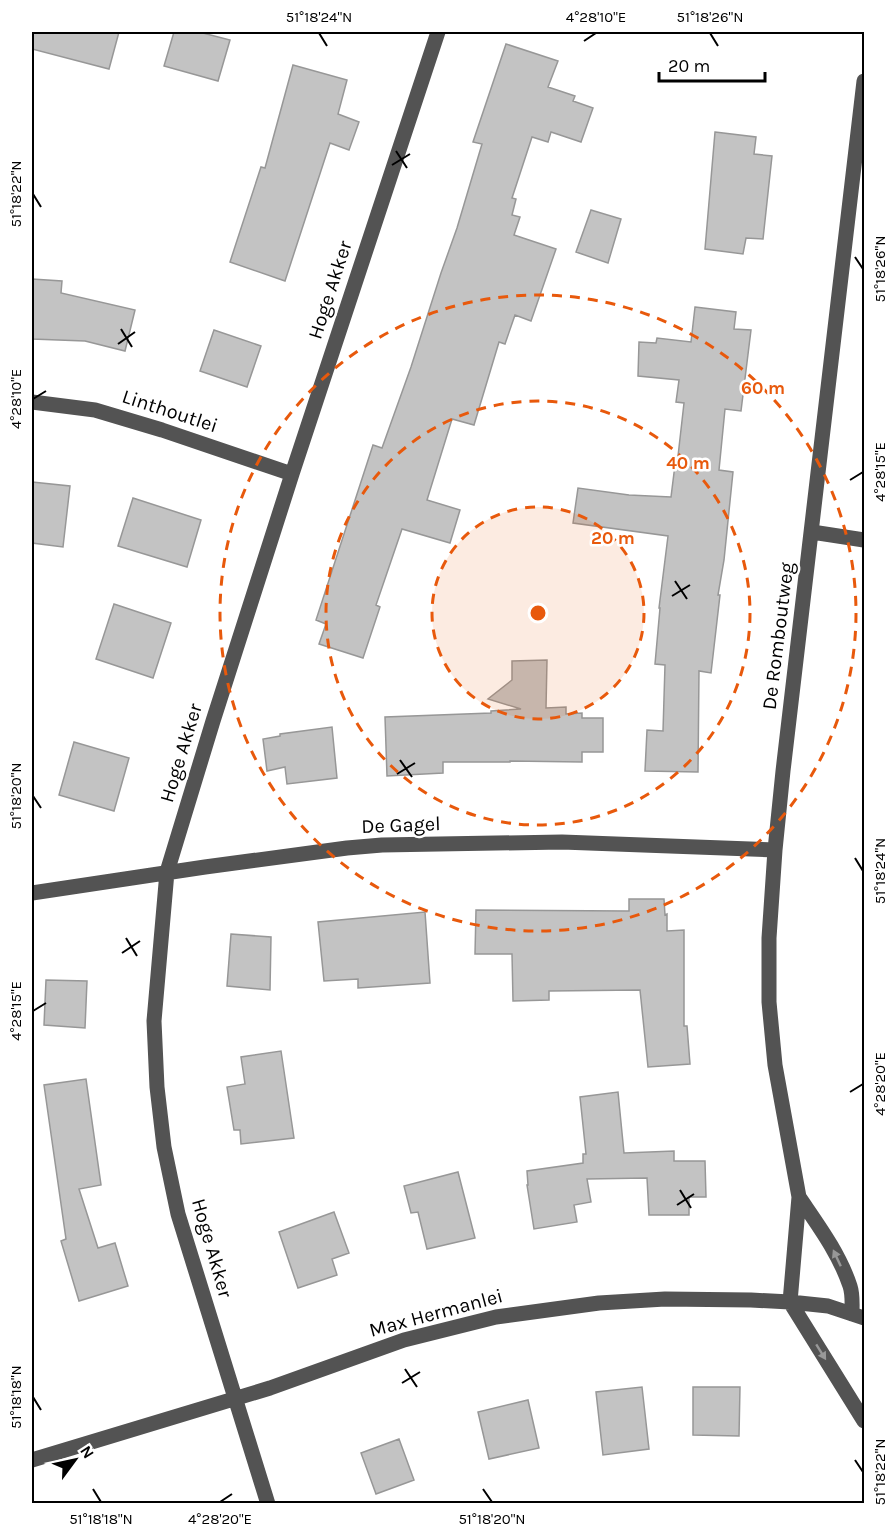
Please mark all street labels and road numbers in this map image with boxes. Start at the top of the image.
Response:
street label: Hoge Akker [303,237,357,342]
street label: Linthoutlei [119,385,221,437]
street label: De Romboutweg [758,561,798,711]
street label: Hoge Akker [155,700,207,805]
street label: De Gagel [361,812,441,838]
street label: Hoge Akker [187,1196,237,1301]
street label: Max Hermanlei [367,1284,505,1342]

